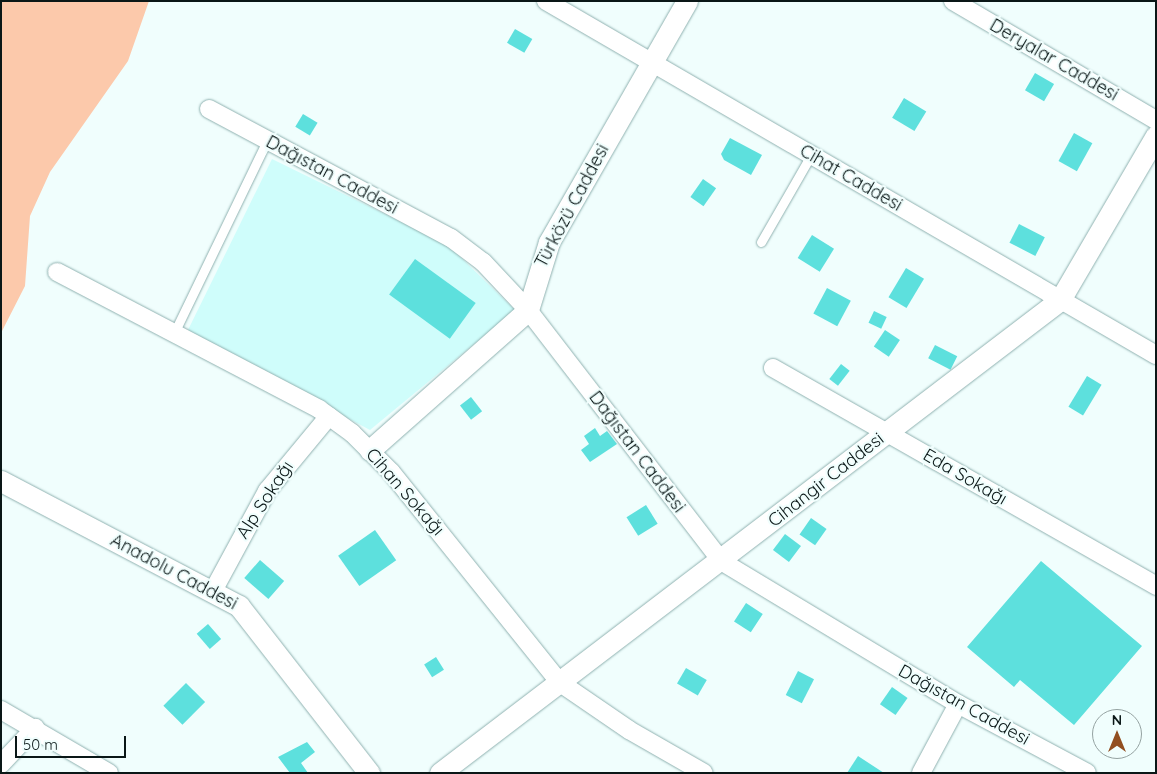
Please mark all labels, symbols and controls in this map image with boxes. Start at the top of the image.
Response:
street label: Deryalar Caddesi [986,14,1122,106]
street label: Dağıstan Caddesi [262,131,402,219]
street label: Türközü Caddesi [530,140,614,272]
street label: Cihat Caddesi [796,140,906,216]
street label: Dağıstan Caddesi [584,387,690,517]
street label: Cihangir Caddesi [764,428,888,532]
street label: Cihan Sokağı [361,444,449,540]
street label: Eda Sokağı [919,444,1011,510]
street label: Alp Sokağı [232,457,298,543]
street label: Anadolu Caddesi [107,529,241,615]
street label: Dağıstan Caddesi [895,660,1033,750]
north arrow [1092,709,1142,759]
text: N [1112,711,1122,729]
scale bar [18,726,129,758]
text: 50 m [23,735,58,754]

